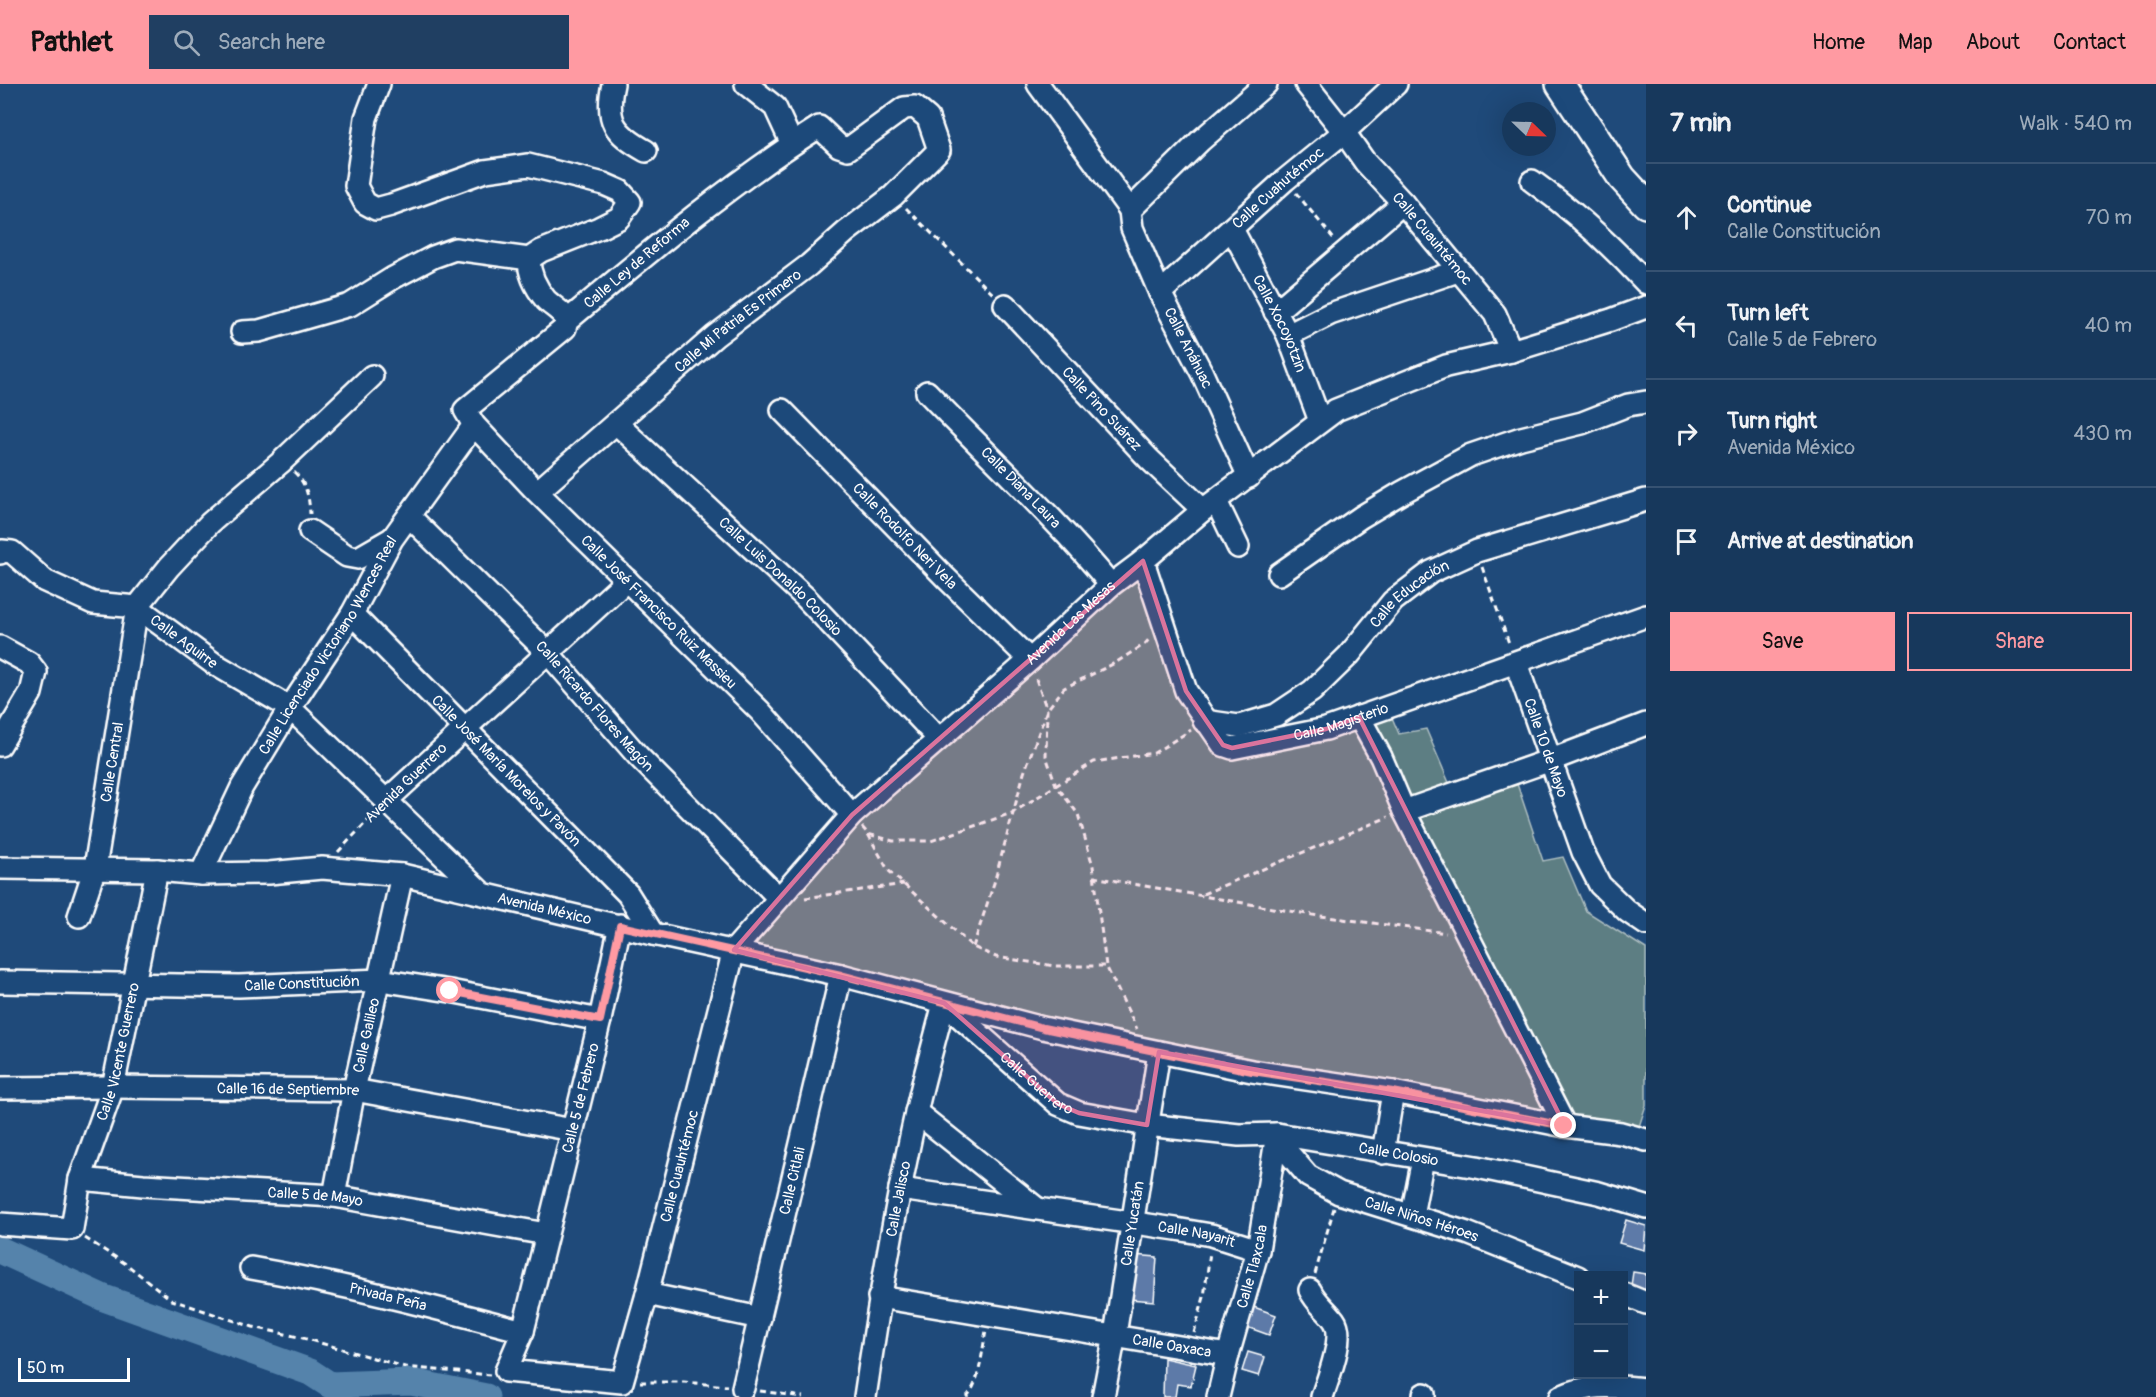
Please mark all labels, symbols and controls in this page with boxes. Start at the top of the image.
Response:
search box [149,15,569,69]
text: Pathlet [30,25,113,60]
icon: search [170,26,203,59]
text: Search here [218,28,325,56]
text: Home [1812,29,1865,56]
text: Map [1898,29,1933,56]
text: About [1966,29,2020,56]
text: Contact [2053,29,2126,56]
north arrow [1502,102,1556,156]
text: 7 min [1670,107,1732,139]
text: Walk · 540 m [2019,111,2132,136]
street label: Calle Cuahutémoc [1228,143,1328,233]
street label: Calle Cuauhtémoc [1388,188,1477,289]
text: Continue [1727,191,1811,219]
icon: ahead [1670,201,1703,234]
text: 70 m [2086,205,2132,230]
street label: Calle Ley de Reforma [580,213,694,313]
text: Calle Constitución [1727,219,1881,244]
street label: Calle Mi Patria Es Primero [670,265,805,377]
street label: Calle Xocoyotzin [1248,272,1310,375]
text: Turn left [1727,299,1809,327]
street label: Calle Anáhuac [1159,304,1217,392]
icon: left [1670,309,1703,342]
text: 40 m [2085,313,2132,338]
text: Calle 5 de Febrero [1727,327,1877,352]
street label: Calle Pino Suárez [1058,363,1146,455]
text: Turn right [1727,407,1817,435]
icon: right [1670,417,1703,450]
text: 430 m [2073,421,2132,446]
text: Avenida México [1727,435,1855,460]
street label: Calle Diana Laura [977,443,1065,532]
street label: Calle Rodolfo Neri Vela [849,479,961,593]
street label: Calle Luis Donaldo Colosio [715,513,846,640]
icon: arrive [1670,525,1703,558]
text: Arrive at destination [1727,527,1913,555]
street label: Calle José Francisco Ruiz Massieu [577,531,741,693]
street label: Calle Licenciado Victoriano Wences Real [254,532,401,758]
street label: Calle Educación [1366,556,1452,632]
street label: Avenida Las Mesas [1021,576,1119,669]
street label: Calle Aguirre [146,610,222,673]
button: Save [1670,612,1895,671]
button: Share [1907,612,2132,671]
street label: Calle Ricardo Flores Magón [532,637,658,776]
street label: Calle José María Morelos y Pavón [427,691,585,851]
street label: Calle 10 de Mayo [1520,696,1572,800]
street label: Calle Magisterio [1292,698,1391,745]
street label: Calle Central [96,721,128,803]
street label: Avenida Guerrero [361,739,451,827]
street label: Avenida México [495,888,593,929]
street label: Calle Constitución [244,971,360,995]
route start [436,977,462,1003]
street label: Calle Vicente Guerrero [92,981,143,1123]
street label: Calle Galileo [349,996,384,1075]
street label: Calle 5 de Febrero [558,1041,604,1155]
street label: Calle Guerrero [996,1048,1076,1119]
street label: Calle 16 de Septiembre [217,1079,361,1100]
street label: Calle Cuauhtémoc [656,1107,703,1224]
route end [1550,1112,1576,1138]
street label: Calle Colosio [1357,1138,1440,1170]
street label: Calle Citlali [775,1145,809,1216]
street label: Calle Jalisco [882,1159,915,1238]
street label: Calle Yucatán [1116,1180,1148,1267]
street label: Calle 5 de Mayo [267,1183,365,1211]
street label: Calle Niños Héroes [1362,1192,1482,1246]
street label: Calle Nayarit [1157,1217,1239,1252]
street label: Calle Tlaxcala [1232,1223,1271,1310]
map controls [1574,1271,1628,1379]
button: + [1574,1271,1628,1325]
street label: Privada Peña [347,1278,429,1315]
button: − [1574,1325,1628,1379]
street label: Calle Oaxaca [1131,1330,1213,1362]
scale bar [18,1355,130,1382]
text: 50 m [27,1358,64,1378]

